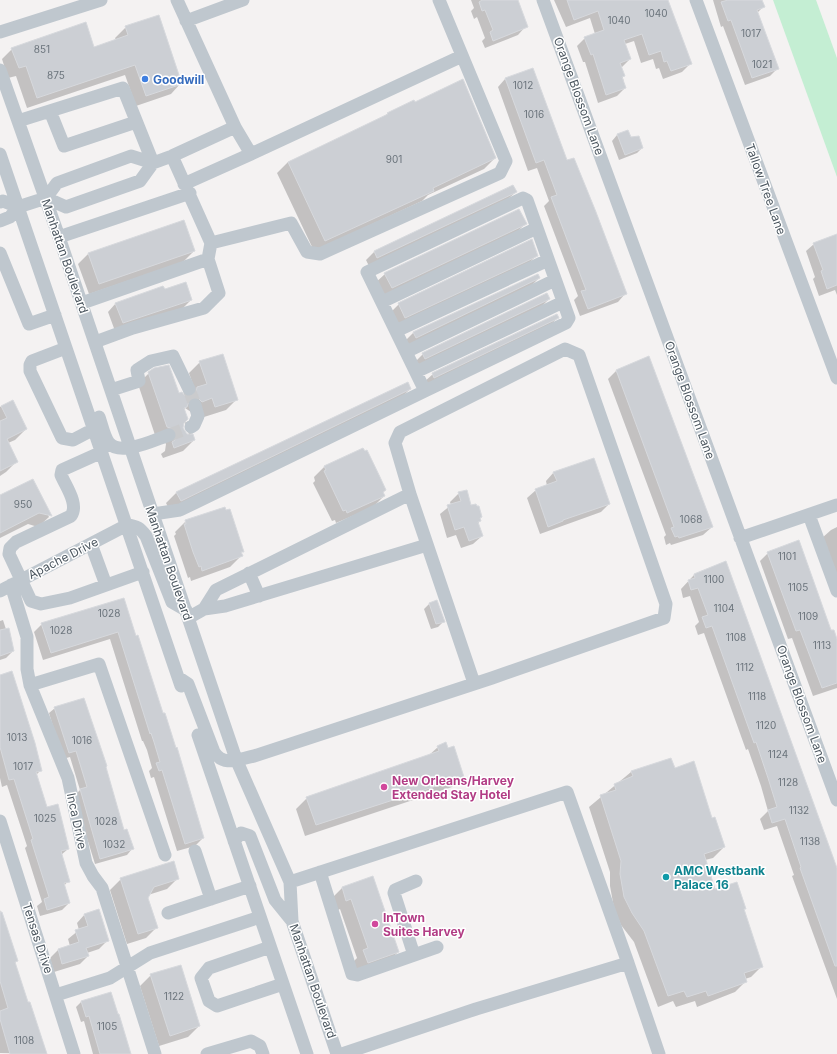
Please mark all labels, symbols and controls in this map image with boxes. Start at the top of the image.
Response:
house number: 1040 [644,7,668,19]
house number: 1040 [607,14,631,26]
house number: 1017 [741,27,761,39]
street label: Orange Blossom Lane [551,35,607,157]
house number: 851 [34,43,50,55]
house number: 1021 [752,58,772,70]
house number: 875 [47,69,65,81]
place label: Goodwill [153,72,204,87]
marker: Goodwill [140,74,150,84]
house number: 1012 [513,79,533,91]
house number: 1016 [524,108,544,120]
street label: Tallow Tree Lane [743,141,789,237]
house number: 901 [386,153,402,165]
street label: Manhattan Boulevard [38,197,92,315]
street label: Orange Blossom Lane [662,339,718,461]
house number: 950 [14,498,32,510]
street label: Manhattan Boulevard [142,504,196,622]
house number: 1068 [680,513,702,525]
street label: Apache Drive [25,534,101,582]
house number: 1101 [778,550,796,562]
house number: 1100 [704,573,724,585]
house number: 1105 [788,581,808,593]
house number: 1104 [714,602,734,614]
house number: 1028 [98,607,120,619]
house number: 1109 [798,610,818,622]
house number: 1028 [50,624,72,636]
house number: 1108 [726,631,746,643]
house number: 1113 [813,639,831,651]
street label: Orange Blossom Lane [774,643,830,765]
house number: 1112 [736,661,754,673]
house number: 1118 [748,690,766,702]
house number: 1120 [756,719,776,731]
house number: 1013 [7,731,27,743]
house number: 1016 [72,734,92,746]
house number: 1124 [768,748,788,760]
house number: 1017 [13,760,33,772]
place label: New Orleans/Harvey Extended Stay Hotel [392,773,515,802]
house number: 1128 [778,776,798,788]
marker: New Orleans/Harvey Extended Stay Hotel [379,782,389,792]
street label: Inca Drive [64,791,90,851]
house number: 1132 [789,804,809,816]
house number: 1025 [34,812,56,824]
house number: 1028 [95,815,117,827]
house number: 1138 [800,835,820,847]
house number: 1032 [103,838,125,850]
place label: AMC Westbank Palace 16 [674,863,765,892]
marker: AMC Westbank Palace 16 [661,872,671,882]
street label: Tensas Drive [20,901,56,975]
place label: InTown Suites Harvey [383,910,465,939]
marker: InTown Suites Harvey [370,919,380,929]
street label: Manhattan Boulevard [286,922,340,1040]
house number: 1122 [164,990,184,1002]
house number: 1105 [97,1020,117,1032]
house number: 1108 [14,1034,34,1046]

